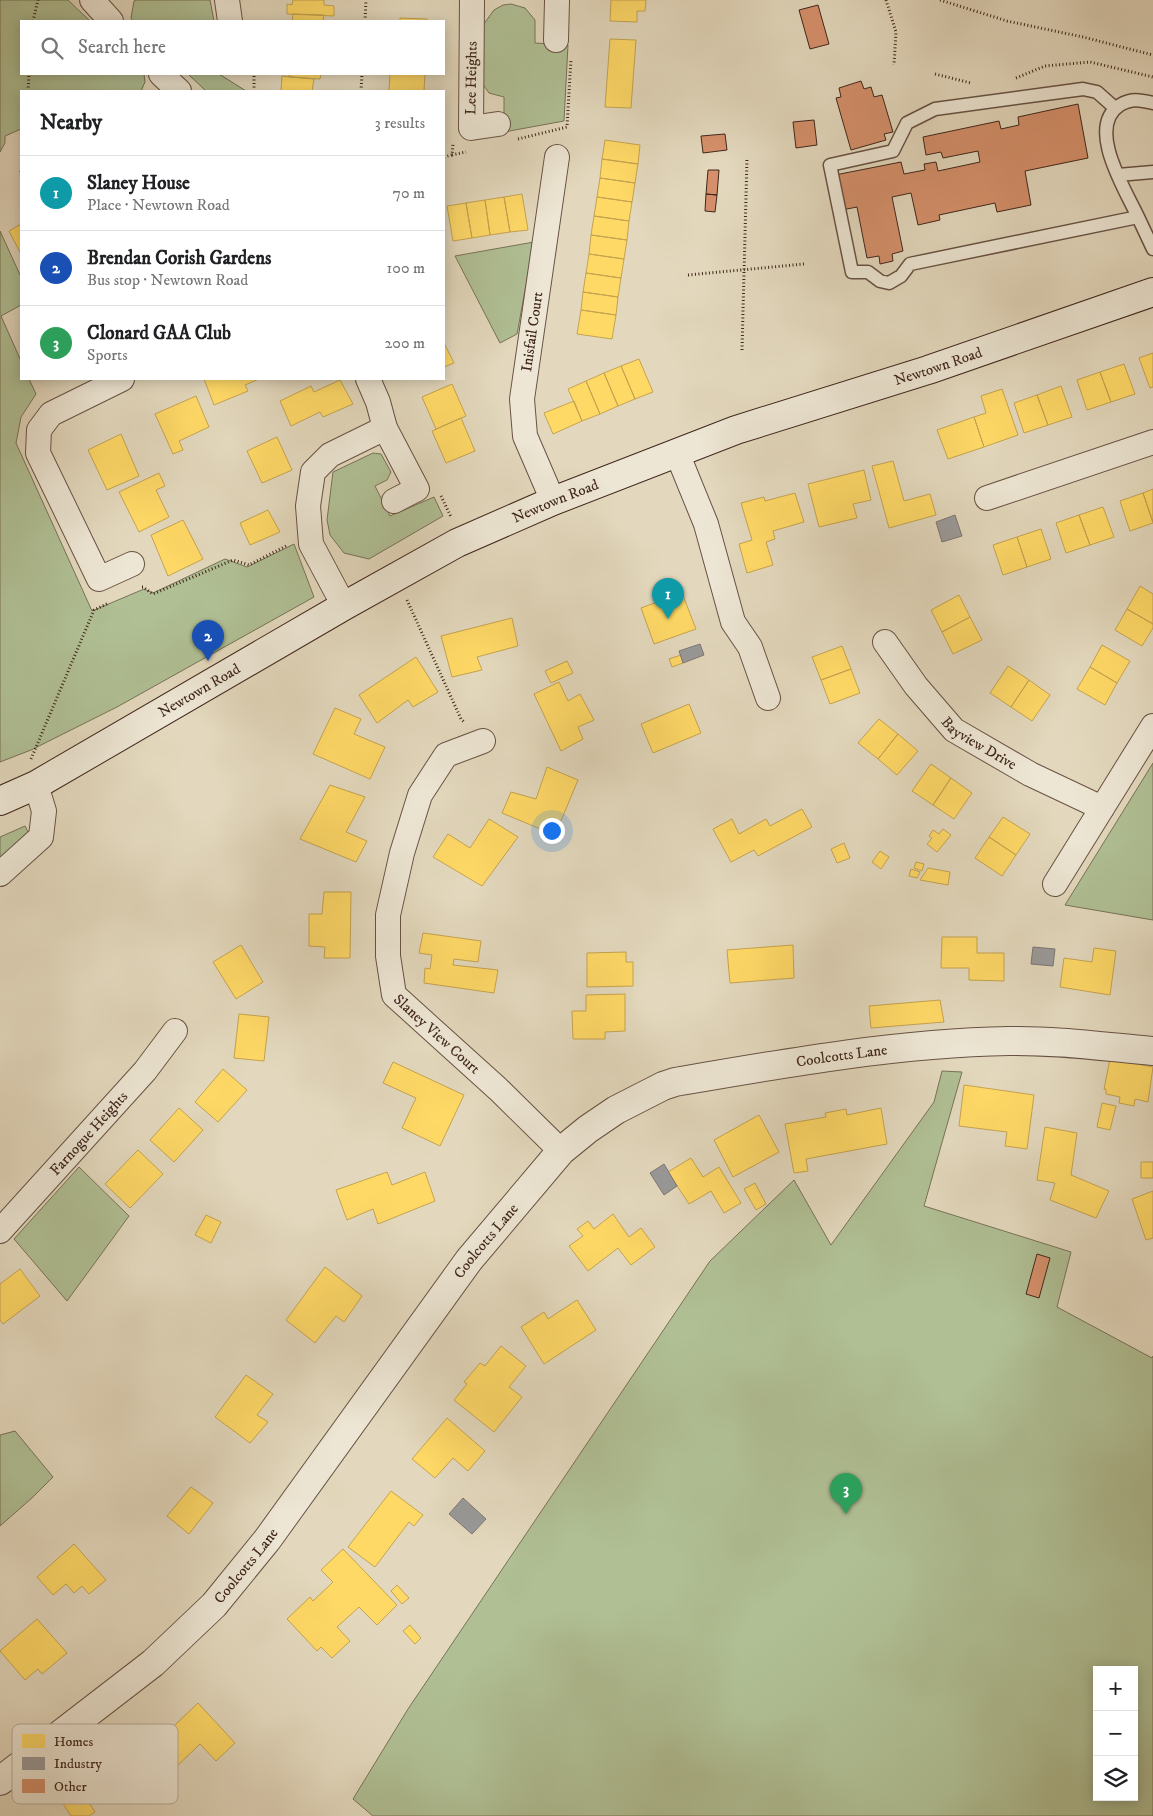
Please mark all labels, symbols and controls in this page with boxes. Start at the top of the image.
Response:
search box [20,20,445,75]
icon: search [38,34,66,62]
text: Search here [78,36,166,59]
street label: Lee Heights [461,41,482,115]
text: Nearby [40,110,102,136]
text: 3 results [375,113,425,133]
text: Slaney House [87,172,190,195]
text: 1 [53,183,59,203]
text: 70 m [393,183,425,203]
text: Place · Newtown Road [87,195,230,215]
text: Brendan Corish Gardens [87,247,271,270]
text: 2 [52,258,60,278]
text: 100 m [387,258,425,278]
text: Bus stop · Newtown Road [87,270,248,290]
street label: Inisfail Court [517,290,547,373]
text: Clonard GAA Club [87,322,231,345]
text: 3 [53,333,59,353]
text: 200 m [384,333,425,353]
street label: Newtown Road [892,343,985,390]
text: Sports [87,345,128,365]
street label: Newtown Road [509,475,602,528]
pin: 1 [652,578,684,619]
pin: 2 [192,620,224,661]
street label: Newtown Road [155,659,244,722]
street label: Bayview Drive [937,713,1020,774]
your location [539,818,565,844]
street label: Slaney View Court [389,990,484,1078]
street label: Coolcotts Lane [795,1040,888,1072]
street label: Farnogue Heights [46,1087,132,1180]
street label: Coolcotts Lane [450,1200,523,1282]
pin: 3 [830,1473,862,1514]
street label: Coolcotts Lane [210,1524,283,1608]
map controls [1093,1666,1138,1801]
button: + [1093,1666,1138,1711]
button: − [1093,1711,1138,1756]
legend [12,1724,178,1804]
text: Homes [54,1733,94,1751]
text: Industry [54,1755,102,1773]
button: layers [1093,1756,1138,1801]
text: Other [54,1778,87,1796]

